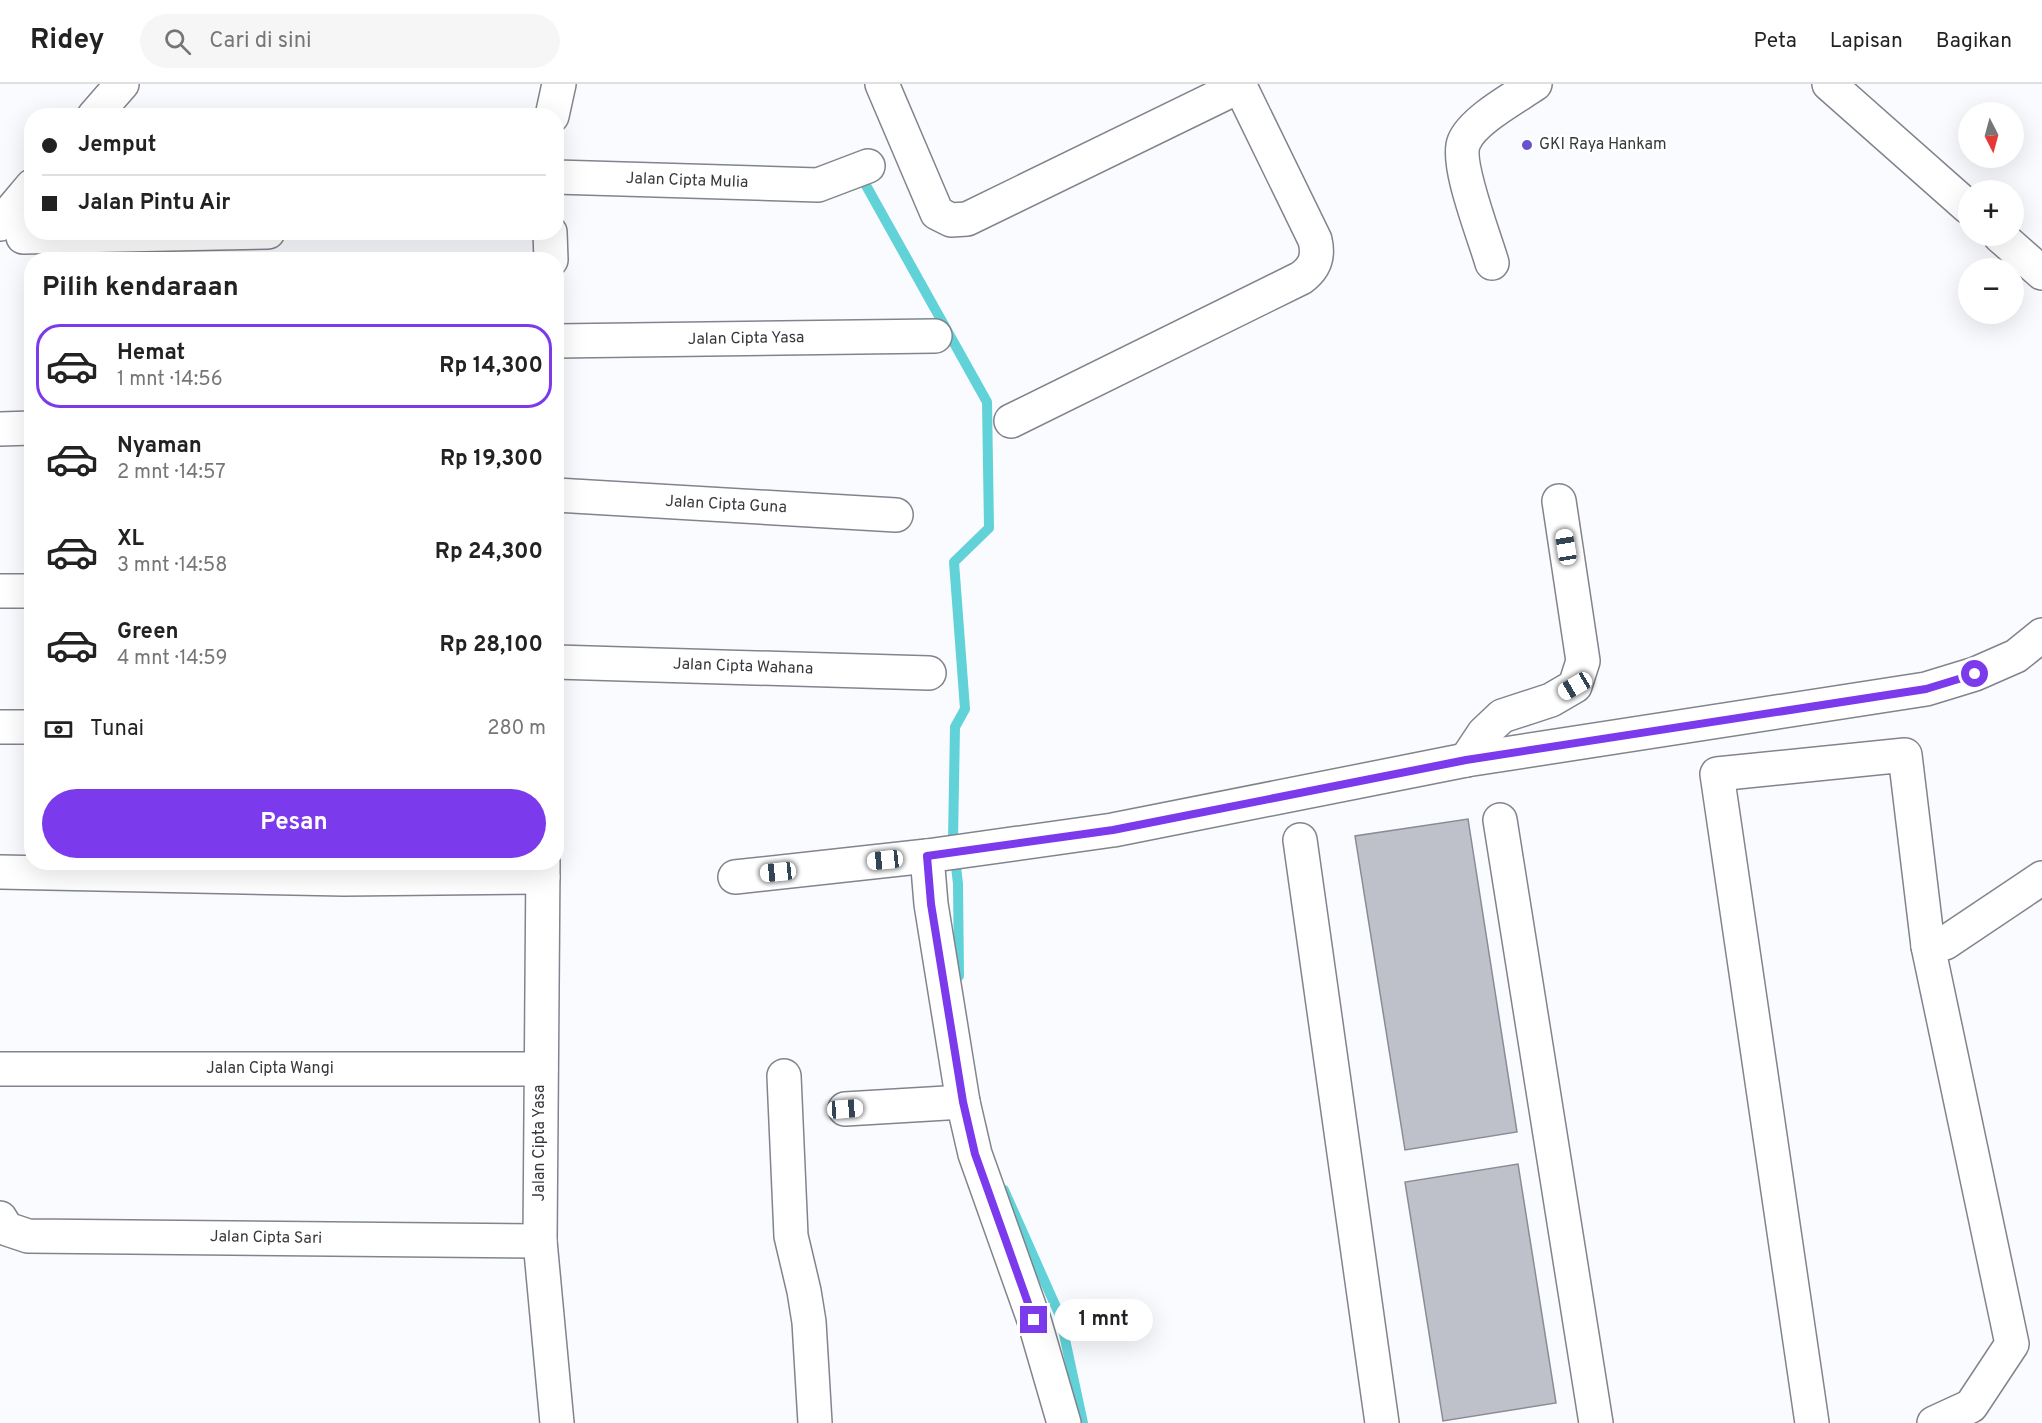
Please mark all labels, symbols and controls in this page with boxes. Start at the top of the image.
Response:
search box [140,14,560,68]
text: Ridey [30,23,104,59]
icon: search [161,25,194,58]
text: Cari di sini [209,28,312,55]
text: Peta [1754,28,1797,55]
text: Lapisan [1830,28,1903,55]
text: Bagikan [1936,28,2012,55]
north arrow [1958,102,2024,168]
map controls [1958,102,2024,324]
text: Jemput [78,132,156,159]
place label: GKI Raya Hankam [1539,135,1667,155]
marker: GKI Raya Hankam [1520,138,1534,152]
street label: Jalan Cipta Mulia [625,169,749,193]
button: + [1958,180,2024,246]
text: Jalan Pintu Air [78,190,231,217]
button: − [1958,258,2024,324]
text: Pilih kendaraan [42,271,239,305]
street label: Jalan Cipta Yasa [687,328,805,350]
icon: car [45,339,99,393]
text: Hemat [117,340,185,367]
text: Rp 14,300 [439,353,543,380]
text: 1 mnt · 14:56 [117,367,223,393]
icon: car [45,432,99,486]
text: Nyaman [117,433,202,460]
text: Rp 19,300 [440,446,543,473]
text: 2 mnt · 14:57 [117,460,226,486]
street label: Jalan Cipta Guna [665,492,787,518]
icon: car [45,525,99,579]
text: XL [117,526,144,553]
car [1554,528,1578,566]
text: Rp 24,300 [435,539,543,566]
text: 3 mnt · 14:58 [117,553,227,579]
icon: car [45,618,99,672]
text: Green [117,619,179,646]
text: Rp 28,100 [440,632,543,659]
text: 4 mnt · 14:59 [117,646,227,672]
street label: Jalan Cipta Wahana [672,655,814,679]
route start [1961,660,1988,687]
car [1555,669,1595,703]
icon: cash [42,713,75,746]
text: Tunai [90,716,144,743]
text: 280 m [487,716,546,742]
button: Pesan [42,789,546,858]
car [866,849,904,871]
car [759,861,797,883]
street label: Jalan Cipta Wangi [206,1059,334,1079]
street label: Jalan Cipta Yasa [530,1085,550,1201]
car [826,1099,864,1119]
street label: Jalan Cipta Sari [210,1227,322,1249]
callout: 1 mnt [1055,1299,1154,1341]
route end [1020,1306,1047,1333]
text: 1 mnt [1078,1307,1129,1333]

